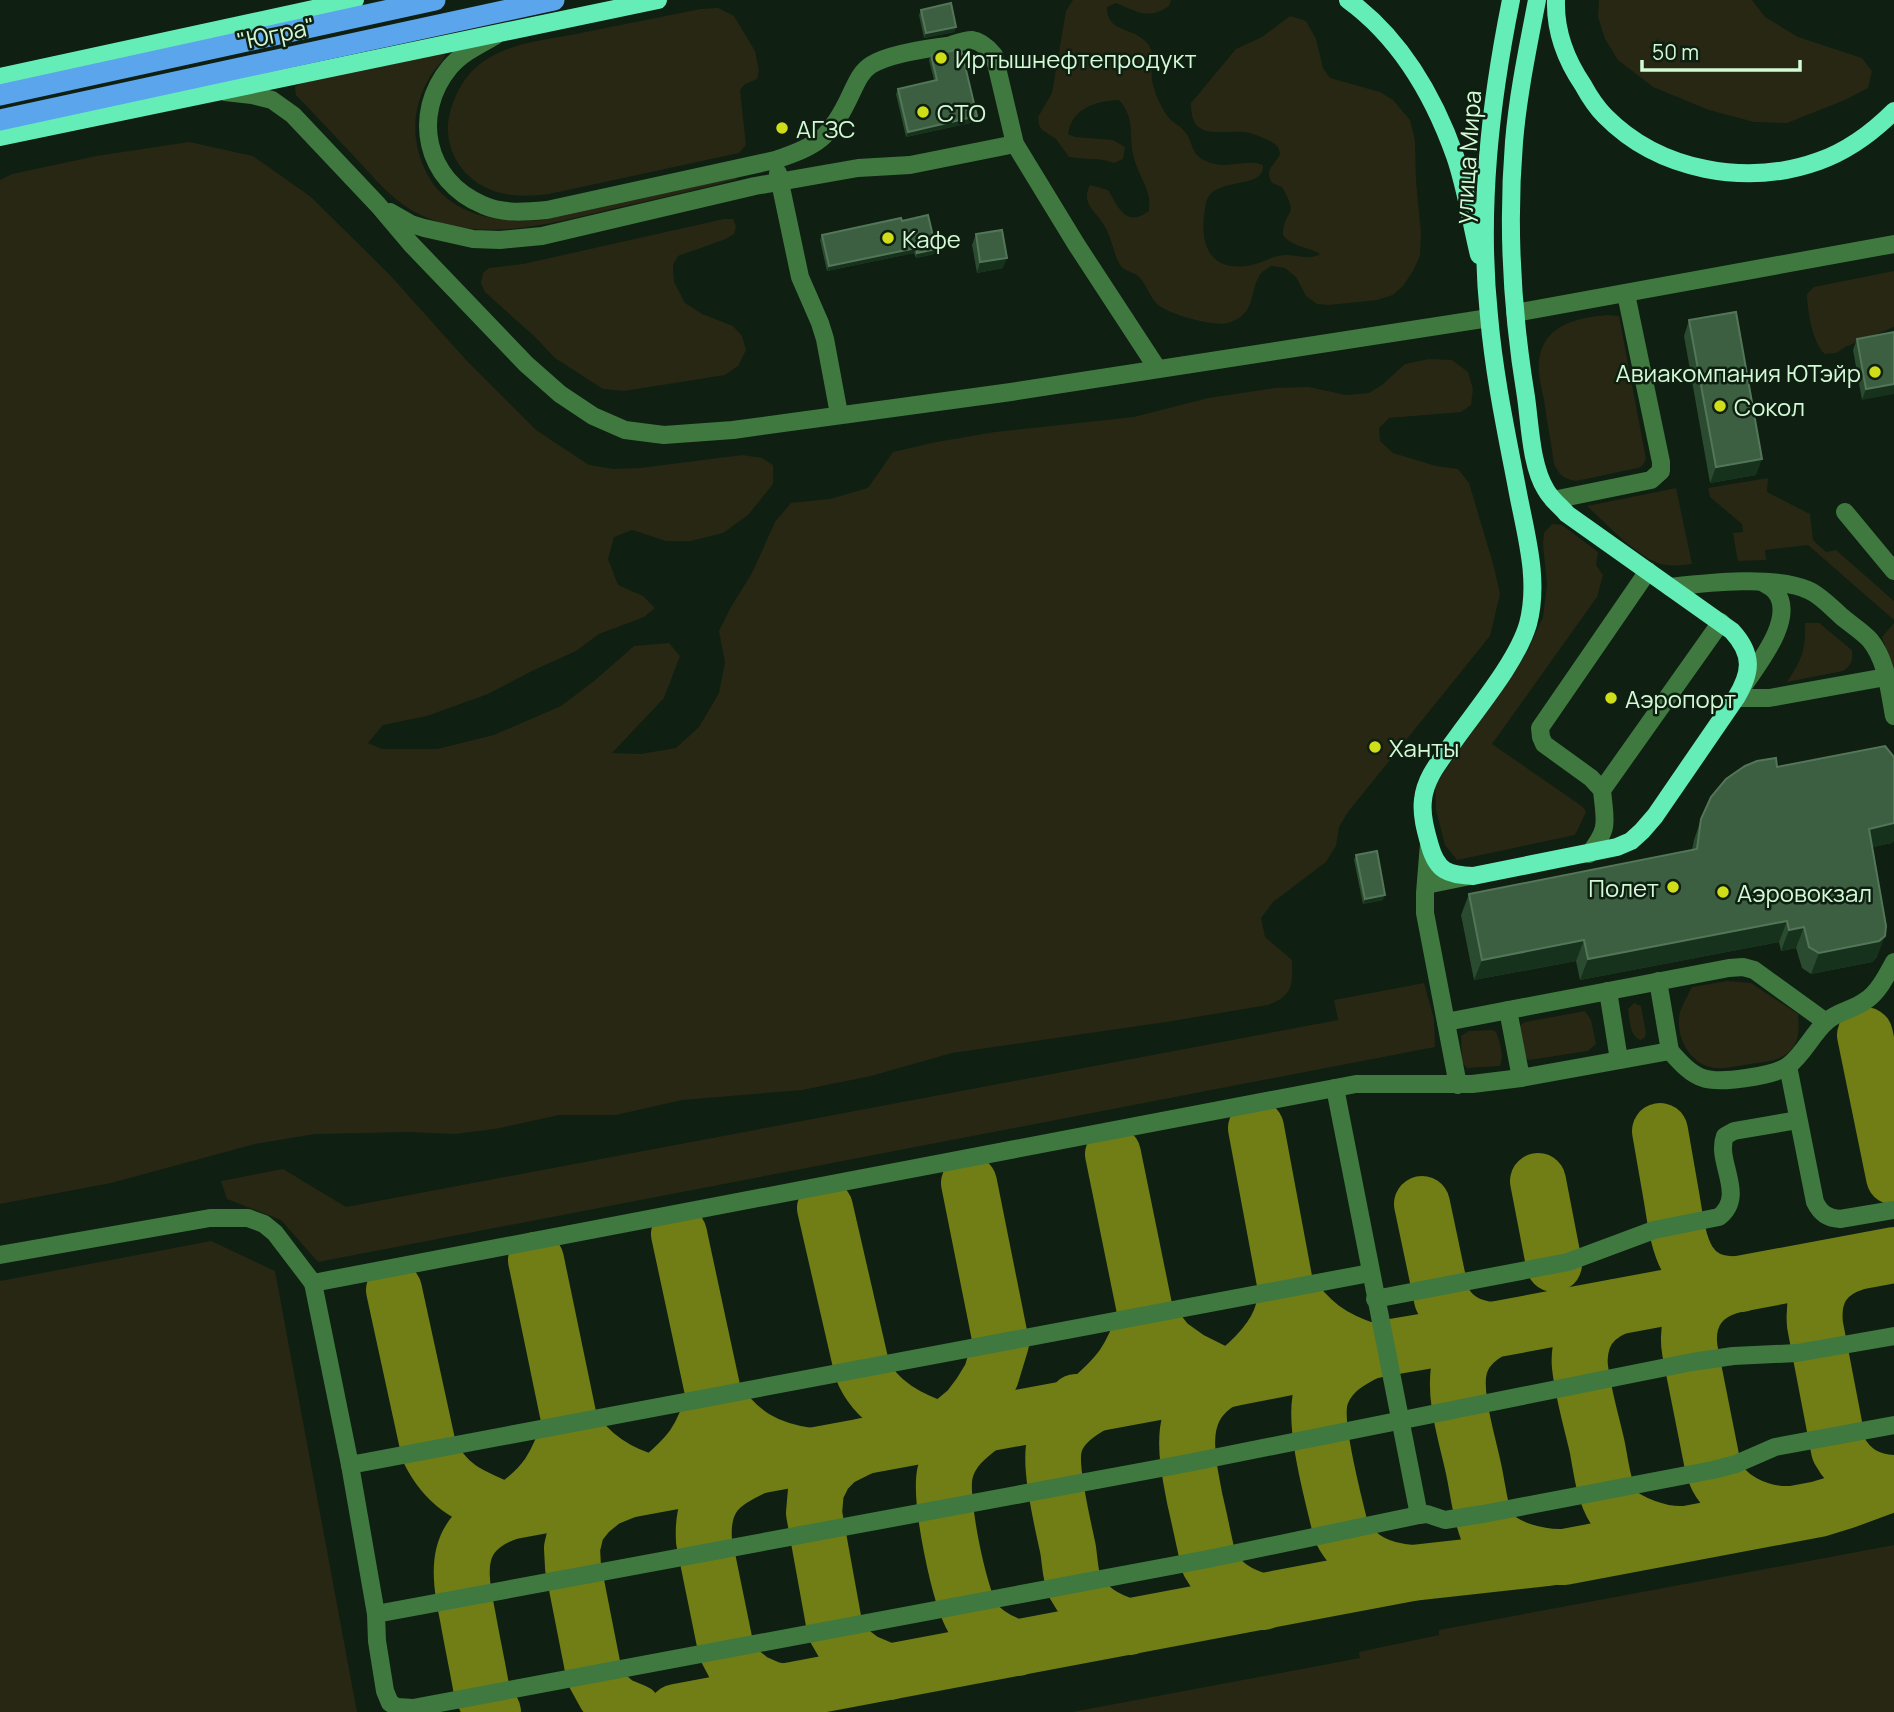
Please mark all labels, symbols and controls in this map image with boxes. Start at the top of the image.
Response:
street label: "Югра" [234,9,318,57]
scale bar [1642,28,1800,72]
text: 50 m [1652,38,1699,66]
place label: Иртышнефтепродукт [955,42,1197,75]
marker: Иртышнефтепродукт [933,50,949,66]
street label: улица Мира [1446,89,1488,225]
place label: СТО [937,96,986,129]
marker: СТО [915,104,931,120]
place label: АГЗС [796,112,855,145]
marker: АГЗС [774,120,790,136]
place label: Кафе [902,222,961,255]
marker: Кафе [880,230,896,246]
place label: Авиакомпания ЮТэйр [1616,356,1861,389]
marker: Авиакомпания ЮТэйр [1867,364,1883,380]
place label: Сокол [1734,390,1805,423]
marker: Сокол [1712,398,1728,414]
place label: Аэропорт [1625,682,1736,715]
marker: Аэропорт [1603,690,1619,706]
place label: Ханты [1389,731,1459,764]
marker: Ханты [1367,739,1383,755]
place label: Полет [1588,871,1659,904]
place label: Аэровокзал [1737,876,1872,909]
marker: Полет [1665,879,1681,895]
marker: Аэровокзал [1715,884,1731,900]

